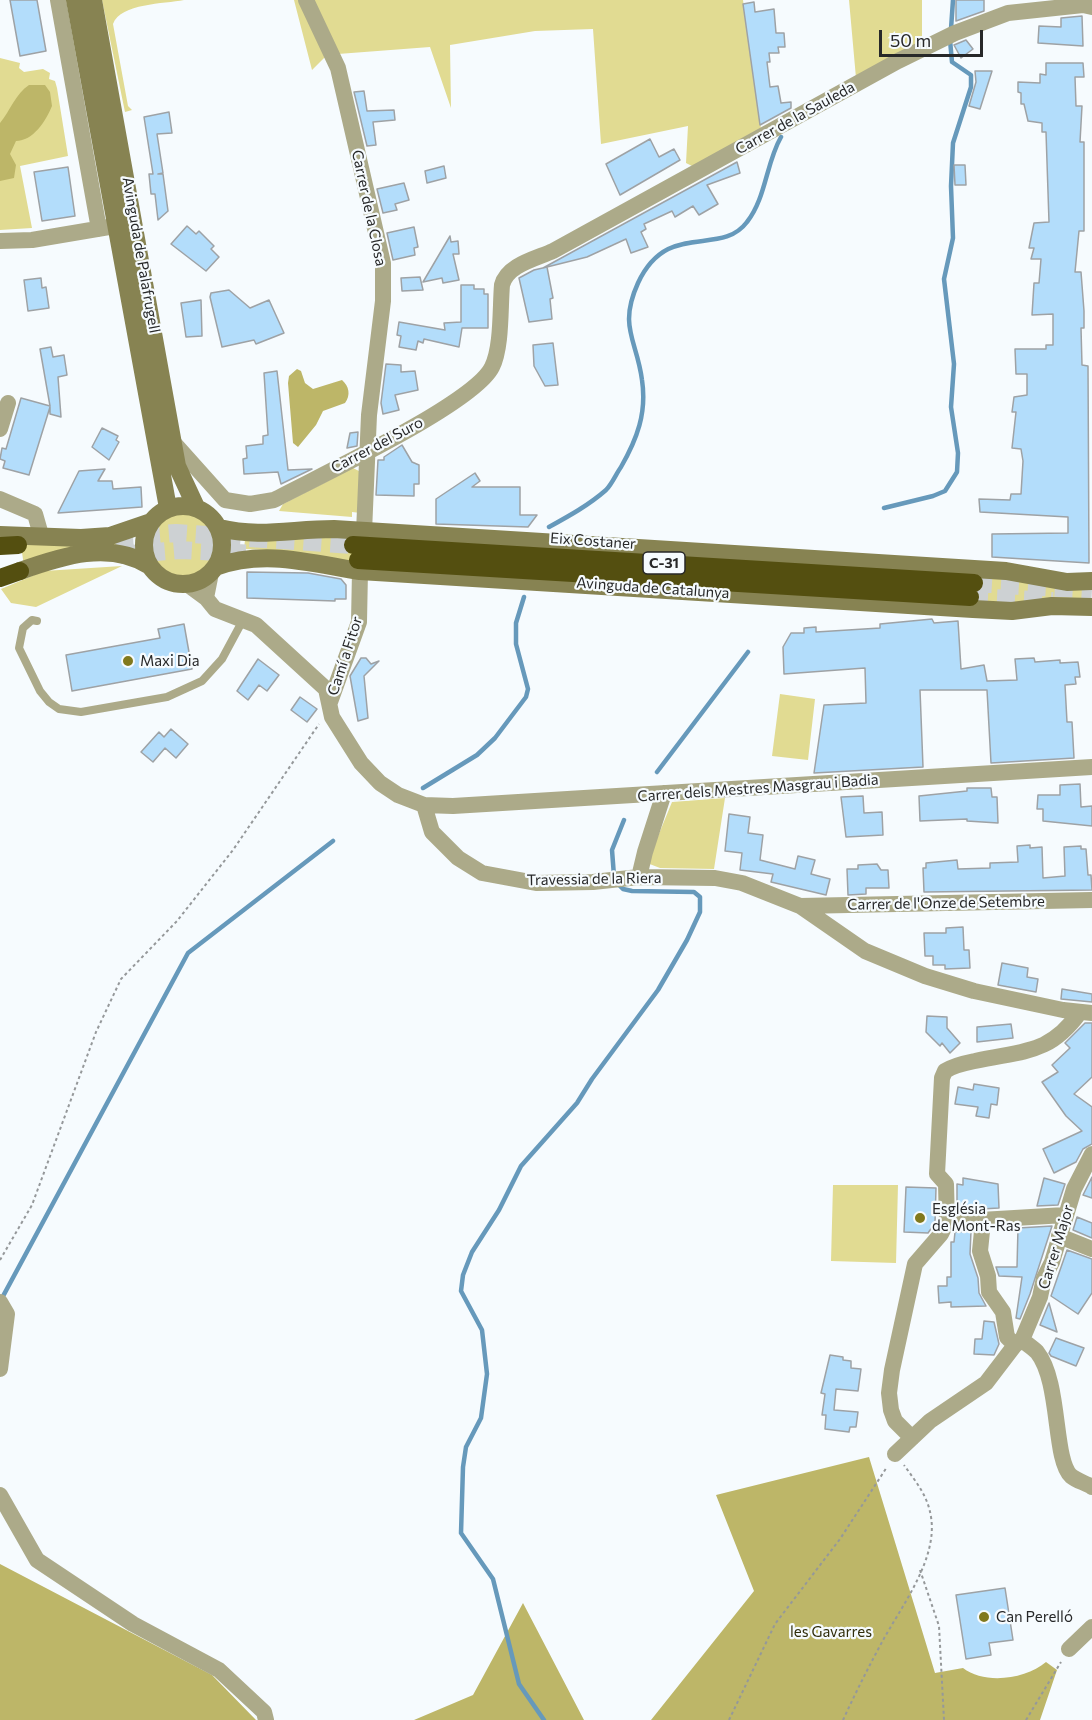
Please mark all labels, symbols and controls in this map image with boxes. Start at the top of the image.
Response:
scale bar [882,18,986,56]
text: 50 m [890,29,931,51]
street label: Carrer de la Sauleda [732,78,858,158]
street label: Carrer de la Closa [348,148,390,268]
street label: Avinguda de Palafrugell [118,176,164,334]
street label: Carrer del Suro [328,413,426,477]
street label: Eix Costaner [549,529,637,553]
road number: C-31 [643,552,685,574]
street label: Avinguda de Catalunya [576,574,730,602]
street label: Camí a Fitor [324,614,366,698]
place label: Maxi Dia [140,652,200,670]
marker: Maxi Dia [121,654,135,668]
street label: Carrer dels Mestres Masgrau i Badia [637,771,879,805]
street label: Travessia de la Riera [526,869,662,889]
street label: Carrer de l'Onze de Setembre [847,892,1045,914]
place label: Església de Mont-Ras [932,1200,1020,1235]
street label: Carrer Major [1035,1203,1077,1291]
marker: Església de Mont-Ras [913,1211,927,1225]
place label: Can Perelló [996,1608,1073,1626]
marker: Can Perelló [977,1610,991,1624]
park label: les Gavarres [790,1623,872,1641]

